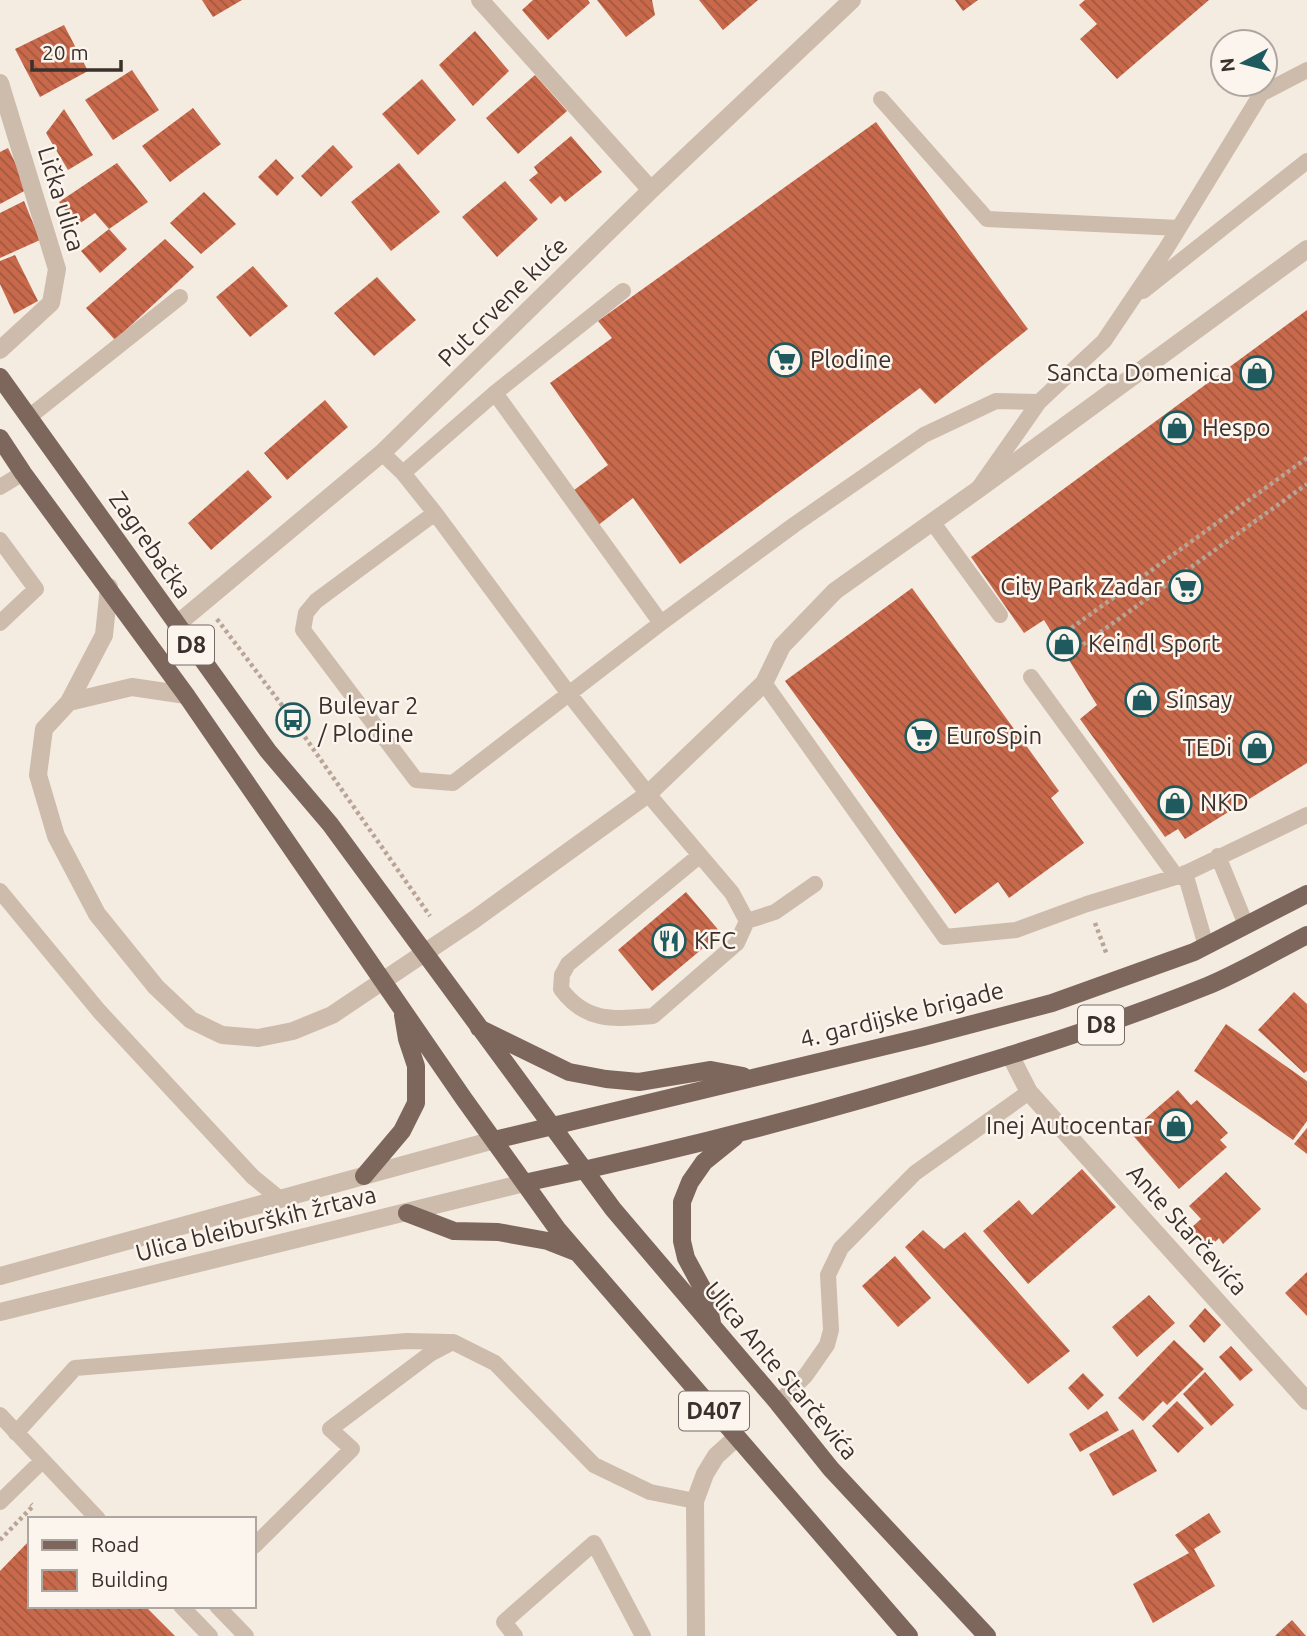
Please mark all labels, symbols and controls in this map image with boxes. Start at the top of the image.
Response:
scale bar [32,28,121,72]
north arrow [1209,28,1279,98]
text: 20 m [42,40,89,64]
text: N [1215,57,1239,73]
street label: Lička ulica [33,143,90,255]
street label: Put crvene kuće [433,232,573,372]
supermarket icon: Plodine [766,341,804,379]
place label: Plodine [810,346,892,373]
shop icon: Sancta Domenica [1238,354,1276,392]
place label: Sancta Domenica [1047,359,1232,386]
shop icon: Hespo [1158,409,1196,447]
place label: Hespo [1202,414,1270,441]
street label: Zagrebačka [104,486,197,603]
supermarket icon: City Park Zadar [1167,568,1205,606]
place label: City Park Zadar [1000,573,1162,600]
road number: D8 [168,625,214,664]
shop icon: Keindl Sport [1045,625,1083,663]
place label: Keindl Sport [1088,630,1221,657]
shop icon: Sinsay [1123,681,1161,719]
place label: Sinsay [1166,686,1233,713]
place label: Bulevar 2 / Plodine [317,692,419,747]
bus stop icon: Bulevar 2 / Plodine [274,701,312,739]
supermarket icon: EuroSpin [903,717,941,755]
place label: EuroSpin [946,722,1042,749]
shop icon: TEDi [1238,729,1276,767]
place label: TEDi [1182,734,1232,761]
shop icon: NKD [1156,784,1194,822]
place label: NKD [1200,789,1249,816]
restaurant icon: KFC [650,922,688,960]
place label: KFC [694,927,736,954]
street label: 4. gardijske brigade [797,976,1007,1053]
road number: D8 [1078,1006,1124,1044]
shop icon: Inej Autocentar [1157,1107,1195,1145]
place label: Inej Autocentar [986,1112,1152,1139]
street label: Ante Starčevića [1122,1159,1253,1300]
street label: Ulica bleiburških žrtava [133,1181,379,1267]
street label: Ulica Ante Starčevića [699,1276,864,1465]
road number: D407 [679,1392,749,1430]
legend [28,1517,256,1608]
text: Road [91,1532,139,1556]
text: Building [91,1567,168,1591]

